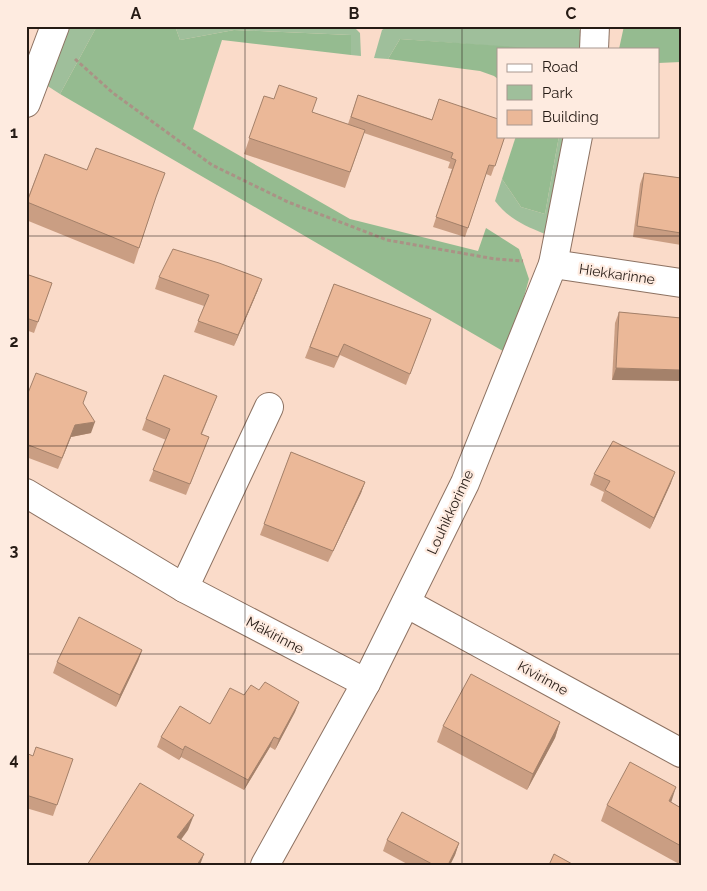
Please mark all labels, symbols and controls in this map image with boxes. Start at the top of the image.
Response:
text: A [131,4,142,23]
text: B [349,4,360,23]
text: C [566,4,577,23]
legend [497,48,660,138]
text: Road [542,58,578,76]
text: Park [542,84,573,102]
text: Building [542,108,599,126]
text: 1 [10,123,18,142]
street label: Hiekkarinne [578,261,656,287]
text: 2 [9,332,19,351]
street label: Louhikkorinne [423,467,477,557]
text: 3 [10,541,19,560]
street label: Mäkirinne [244,613,306,657]
street label: Kivirinne [515,658,571,698]
text: 4 [9,750,19,769]

